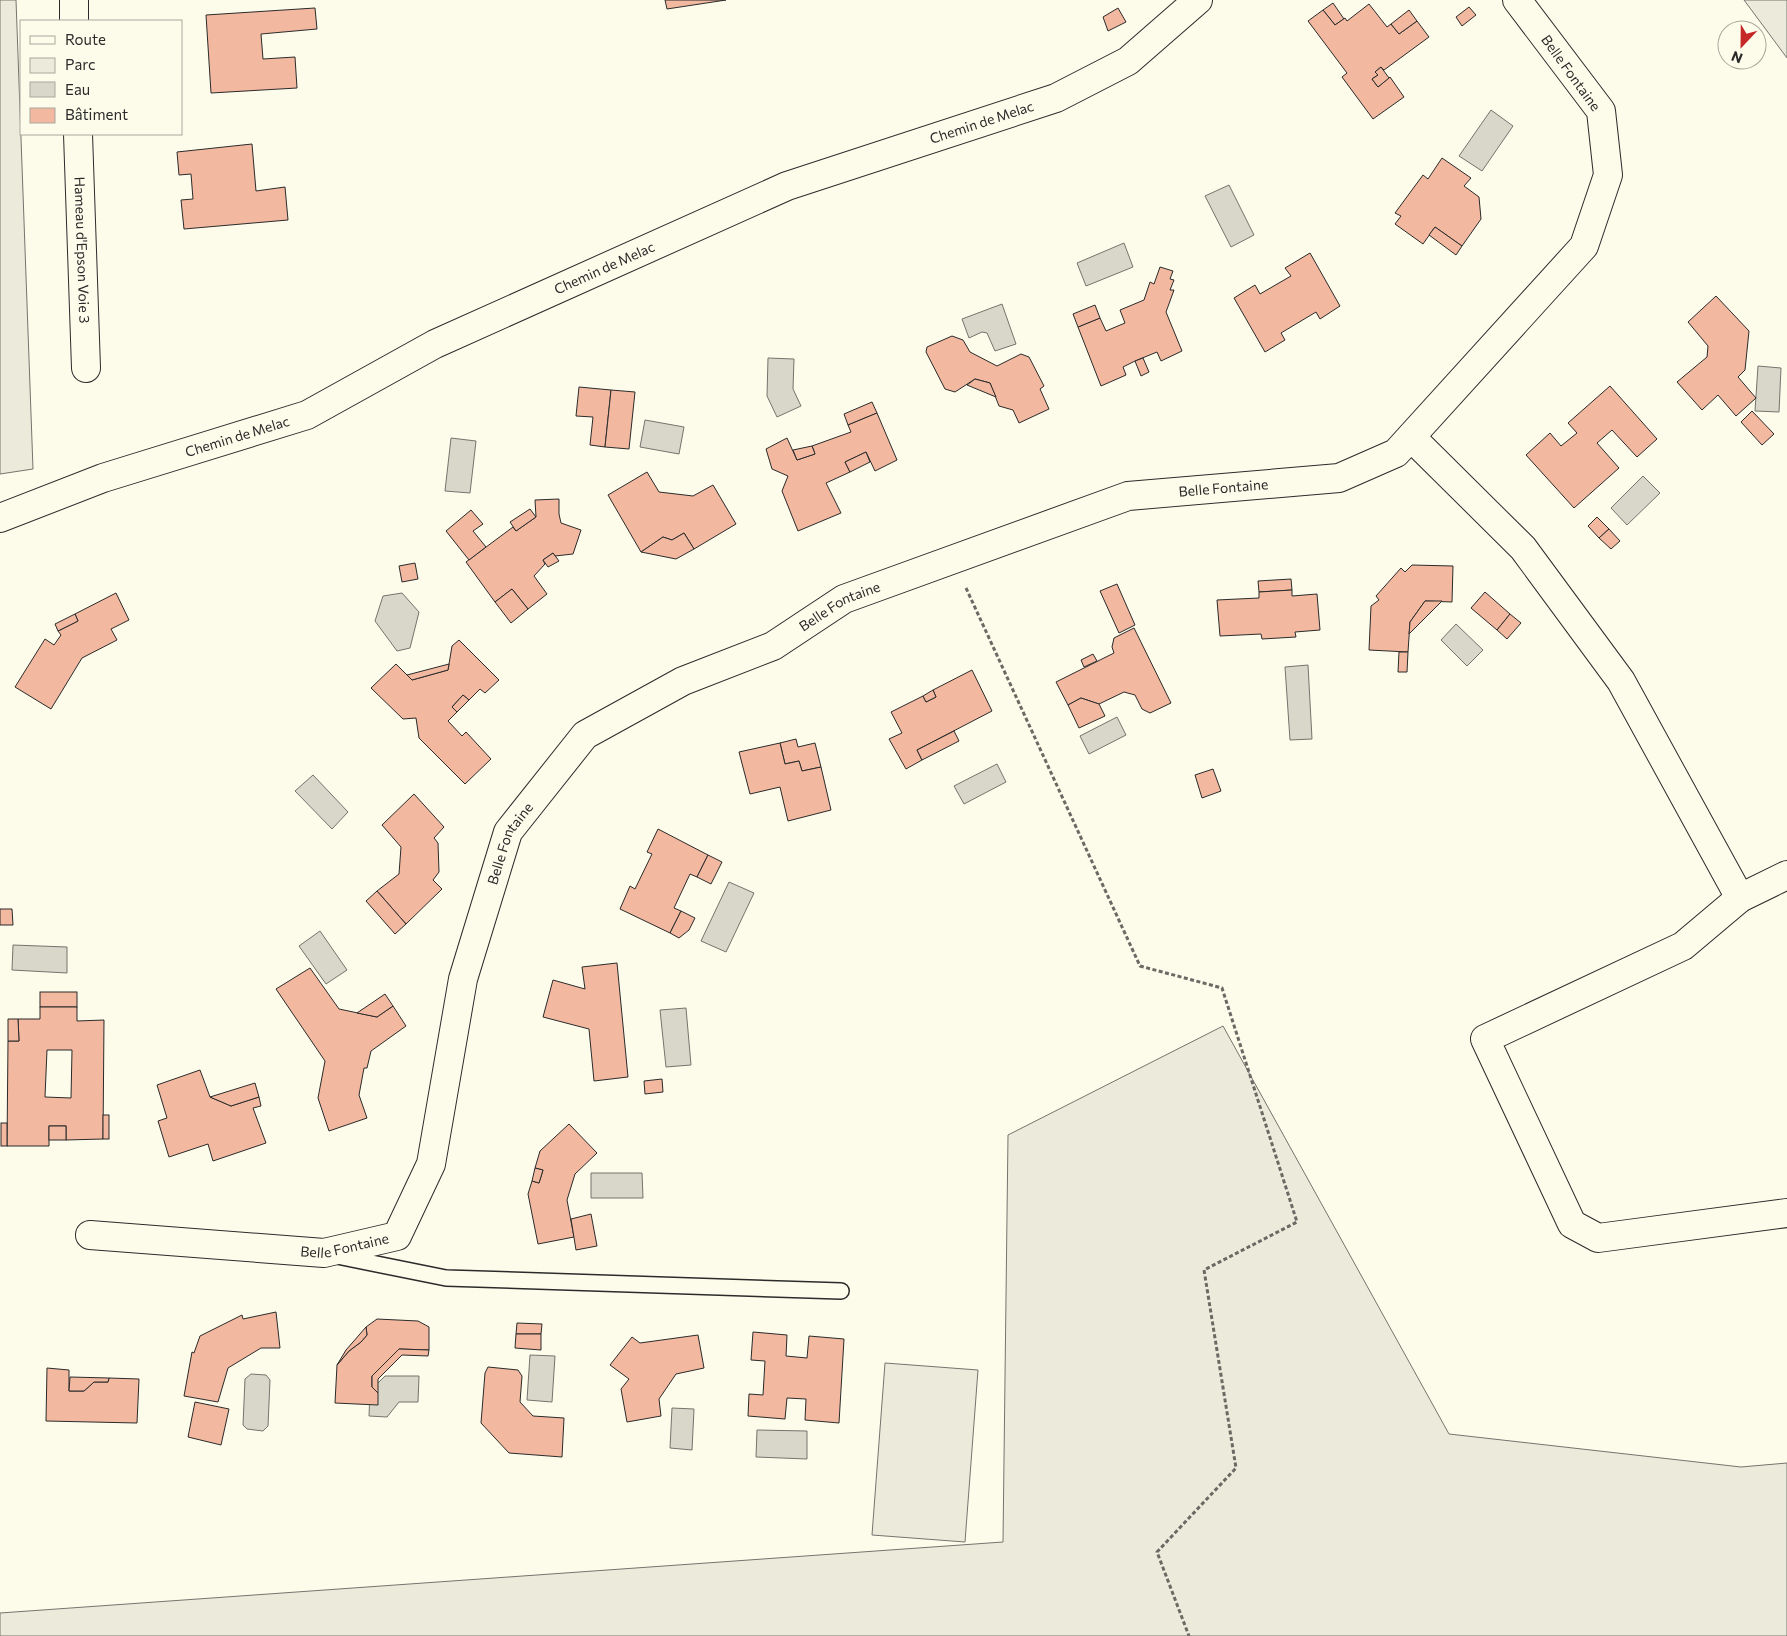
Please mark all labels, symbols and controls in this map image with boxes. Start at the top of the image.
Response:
legend [20,20,182,135]
north arrow [1717,20,1767,70]
text: Route [65,30,106,48]
street label: Belle Fontaine [1538,31,1605,114]
text: N [1729,48,1745,67]
text: Parc [65,55,95,73]
text: Eau [65,80,90,98]
street label: Chemin de Melac [927,97,1036,147]
text: Bâtiment [65,105,128,123]
street label: Hameau d'Epson Voie 3 [71,176,93,324]
street label: Chemin de Melac [551,238,657,297]
street label: Chemin de Melac [183,412,291,460]
street label: Belle Fontaine [1178,475,1269,500]
street label: Belle Fontaine [796,578,882,634]
street label: Belle Fontaine [483,799,536,887]
street label: Belle Fontaine [300,1229,390,1261]

